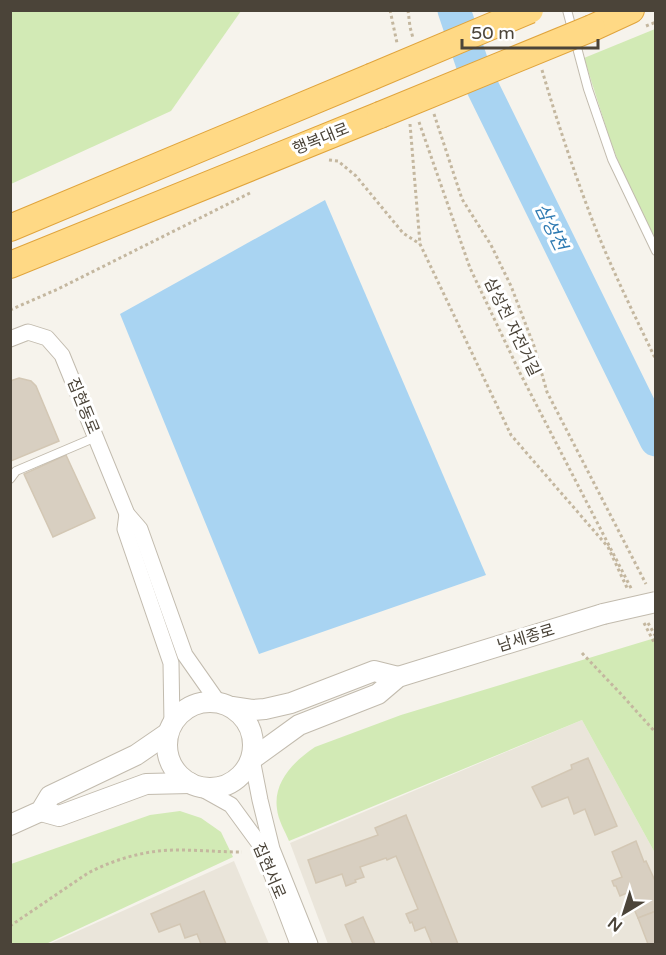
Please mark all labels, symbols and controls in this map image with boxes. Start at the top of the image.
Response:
scale bar [462,12,598,50]
text: 50 m [471,22,515,44]
street label: 행복대로 [290,119,352,159]
water label: 삼성천 [530,200,573,256]
street label: 삼성천 자전거길 [480,274,544,380]
street label: 집현동로 [63,375,103,437]
street label: 남세종로 [495,620,557,656]
street label: 집현서로 [248,840,290,902]
north arrow [594,883,654,943]
text: N [604,912,627,936]

